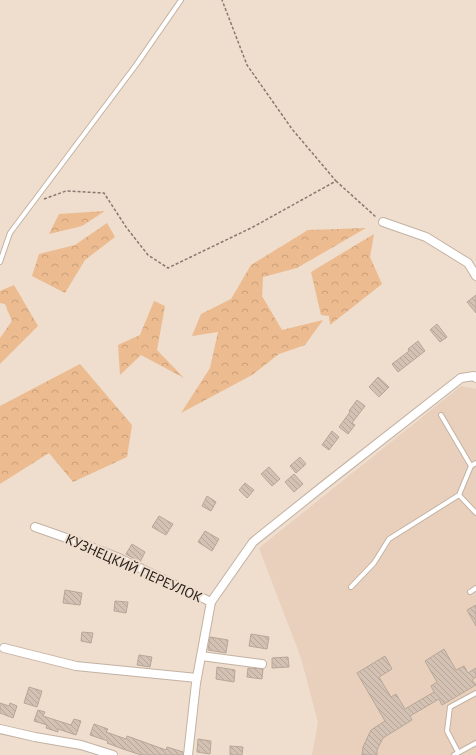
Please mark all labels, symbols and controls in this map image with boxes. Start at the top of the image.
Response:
street label: КУЗНЕЦКИЙ ПЕРЕУЛОК [63,530,206,606]

